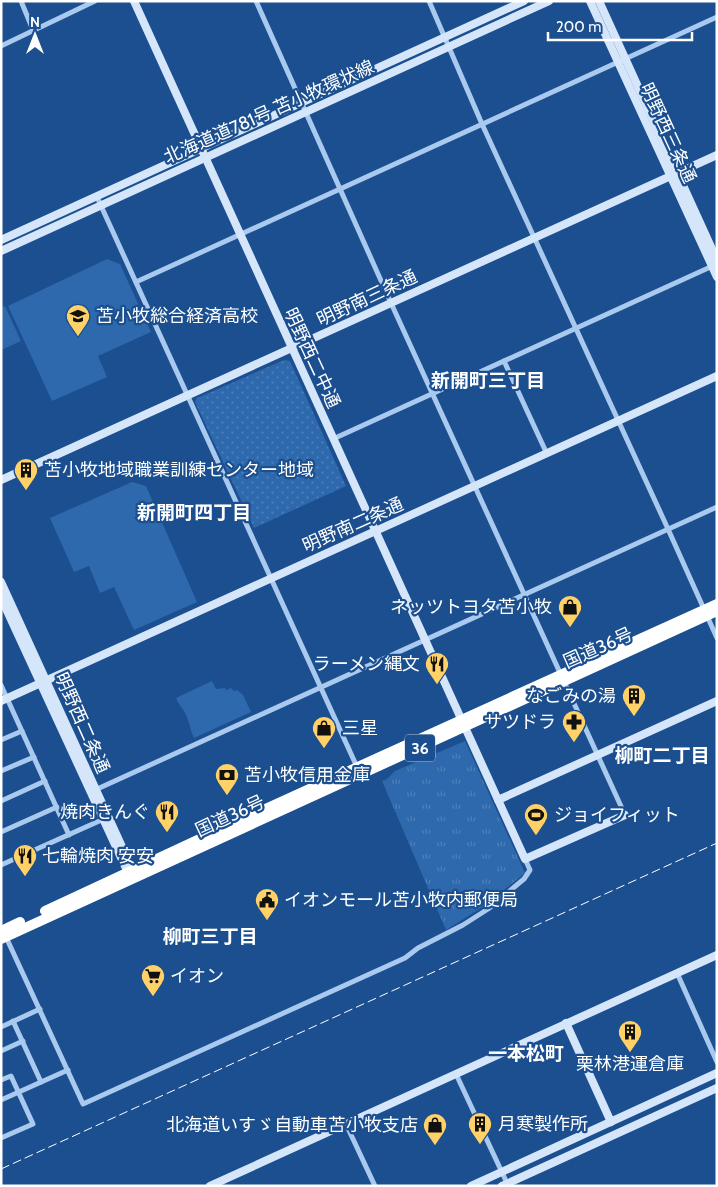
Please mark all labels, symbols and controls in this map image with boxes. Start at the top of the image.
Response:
north arrow [10,10,60,60]
scale bar [548,10,692,42]
text: N [30,13,40,31]
text: 200 m [556,18,601,36]
street label: 北海道道781号 苫小牧環状線 [160,56,378,168]
street label: 明野西三条通 [635,79,701,187]
street label: 明野南三条通 [313,265,421,331]
school or university icon: 苫小牧総合経済高校 [65,303,91,337]
street label: 明野西二中通 [279,304,345,412]
place label: 苫小牧総合経済高校 [96,305,258,327]
district label: 新開町三丁目 [431,369,545,392]
building icon: 苫小牧地域職業訓練センター地域 [13,457,39,491]
place label: 苫小牧地域職業訓練センター地域 [44,459,314,481]
street label: 明野南二条通 [299,493,407,557]
district label: 新開町四丁目 [137,501,251,524]
shop icon: ネッツトヨタ苫小牧 [557,594,583,628]
place label: ネッツトヨタ苫小牧 [390,596,552,618]
street label: 国道36号 [560,623,636,673]
restaurant icon: ラーメン縄文 [424,651,450,685]
place label: ラーメン縄文 [313,653,420,675]
street label: 明野西二条通 [50,669,114,777]
building icon: なごみの湯 [621,683,647,717]
place label: なごみの湯 [526,685,616,707]
pharmacy icon: サツドラ [561,709,587,743]
place label: サツドラ [484,711,556,733]
shop icon: 三星 [311,715,337,749]
place label: 三星 [342,717,378,739]
road number: 36 [405,734,435,761]
district label: 柳町二丁目 [614,744,710,767]
bank icon: 苫小牧信用金庫 [214,762,240,796]
place label: 苫小牧信用金庫 [244,764,370,786]
street label: 国道36号 [192,790,268,842]
restaurant icon: 焼肉きんぐ [154,799,180,833]
place label: 焼肉きんぐ [60,801,150,823]
sports icon: ジョイフィット [523,802,549,836]
place label: ジョイフィット [554,804,680,826]
restaurant icon: 七輪焼肉 安安 [12,843,38,877]
place label: 七輪焼肉 安安 [42,845,154,867]
public building icon: イオンモール苫小牧内郵便局 [254,887,280,921]
place label: イオンモール苫小牧内郵便局 [284,889,518,911]
district label: 柳町三丁目 [162,925,258,948]
supermarket icon: イオン [140,963,166,997]
place label: イオン [170,965,224,987]
building icon: 栗林港運倉庫 [617,1019,643,1053]
district label: 一本松町 [488,1042,564,1065]
place label: 栗林港運倉庫 [576,1053,684,1075]
building icon: 月寒製作所 [467,1111,493,1145]
shop icon: 北海道いすゞ自動車苫小牧支店 [422,1112,448,1146]
place label: 月寒製作所 [498,1113,588,1135]
place label: 北海道いすゞ自動車苫小牧支店 [166,1114,418,1136]

